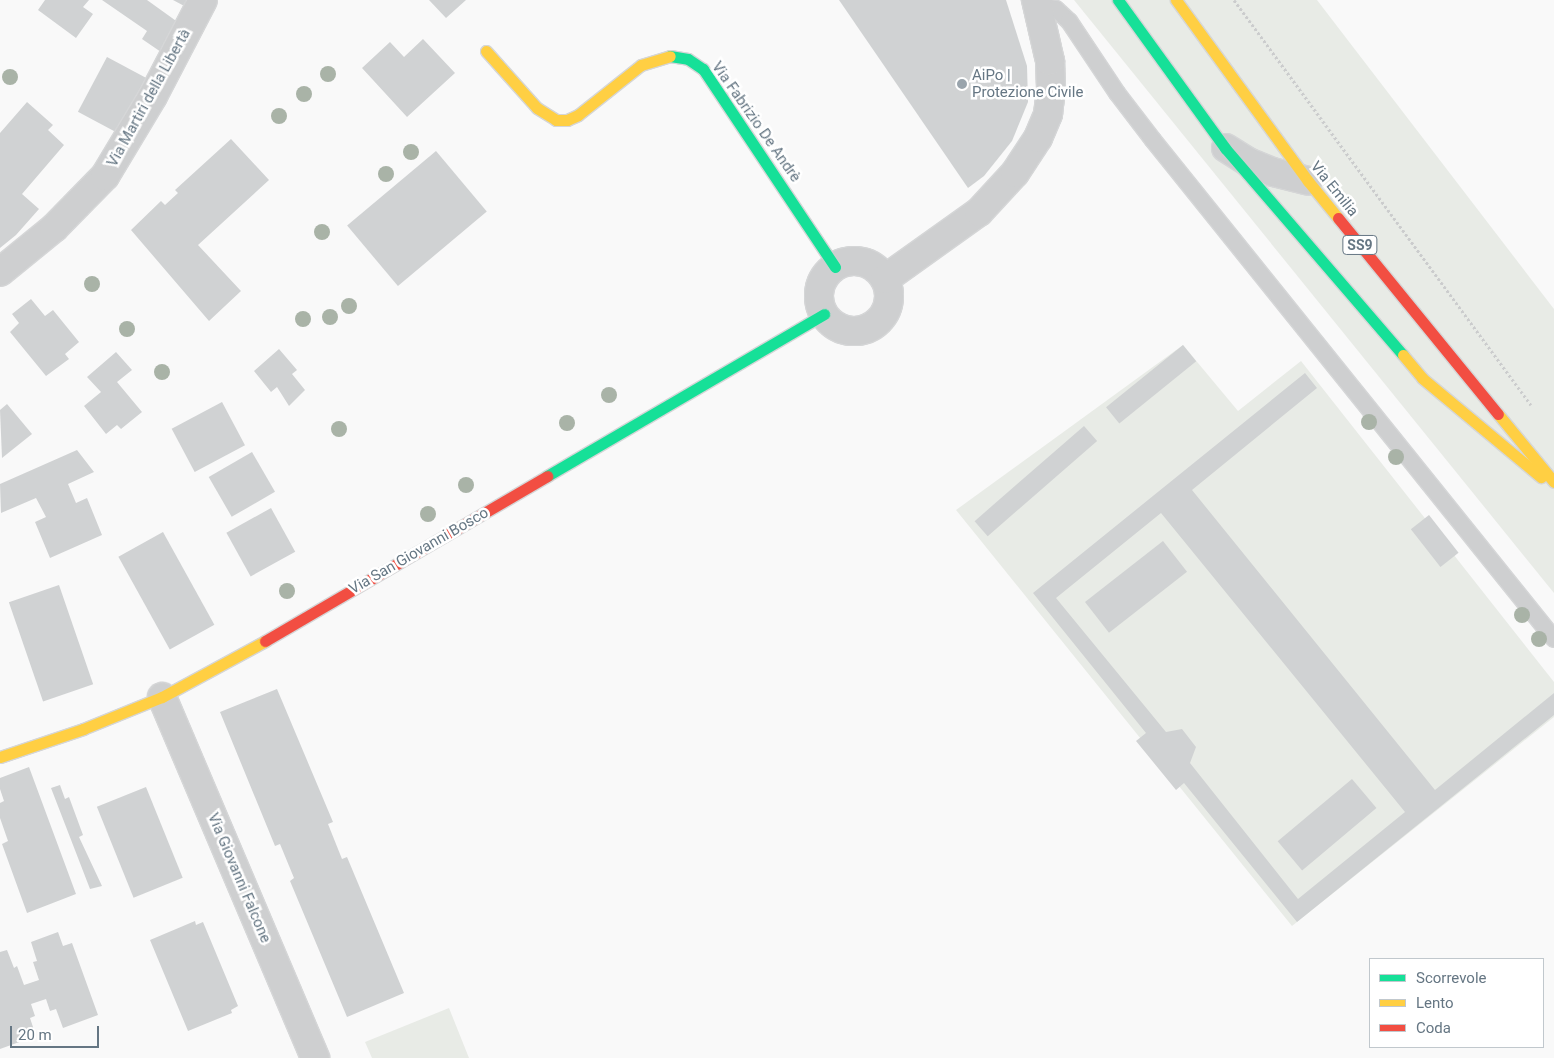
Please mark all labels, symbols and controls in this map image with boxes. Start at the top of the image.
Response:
street label: Via Martiri della Libertà [104,26,194,170]
street label: Via Fabrizio De Andrè [708,58,804,186]
place label: AiPo | Protezione Civile [972,66,1083,101]
marker: AiPo | Protezione Civile [956,78,968,90]
street label: Via Emilia [1306,158,1362,220]
road number: SS9 [1341,234,1379,256]
street label: Via San Giovanni Bosco [346,504,492,598]
street label: Via Giovanni Falcone [204,810,274,946]
legend [1369,958,1544,1048]
text: Scorrevole [1416,969,1487,987]
text: Lento [1416,994,1454,1012]
scale bar [12,1016,101,1048]
text: Coda [1416,1019,1451,1037]
text: 20 m [18,1026,52,1044]

